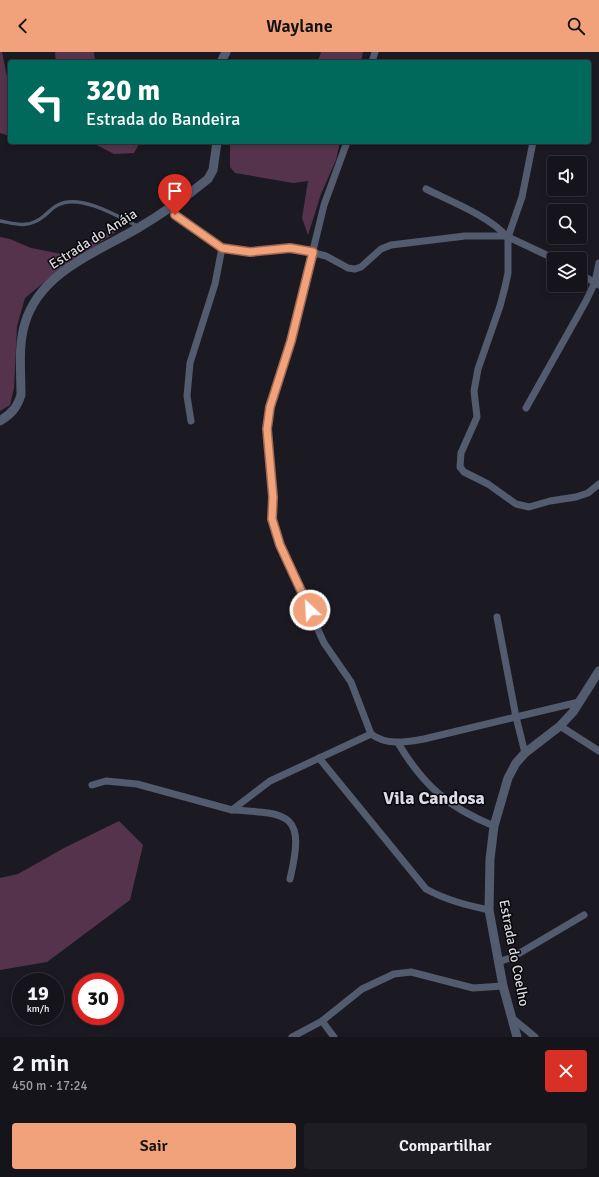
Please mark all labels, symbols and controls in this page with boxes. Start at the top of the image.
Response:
icon: back [12,15,34,37]
text: Waylane [266,15,333,37]
icon: search [565,15,587,37]
text: 320 m [86,74,160,108]
icon: left [20,76,72,128]
text: Estrada do Bandeira [86,108,240,130]
map controls [547,156,587,292]
button: sound [547,156,587,196]
pin [158,174,192,215]
icon: arrive [164,180,186,202]
button: search [547,204,587,244]
street label: Estrada do Anáia [46,205,140,273]
button: layers [547,252,587,292]
position arrow [289,589,331,631]
district label: Vila Candosa [383,787,485,809]
street label: Estrada do Coelho [495,898,533,1008]
speed limit sign: 30 [72,973,124,1025]
text: 19 [27,981,49,1006]
text: km/h [27,1003,49,1015]
text: 2 min [12,1048,69,1078]
button: close [545,1050,587,1092]
text: 450 m · 17:24 [12,1078,88,1094]
button: Sair [12,1123,296,1169]
button: Compartilhar [304,1123,587,1169]

